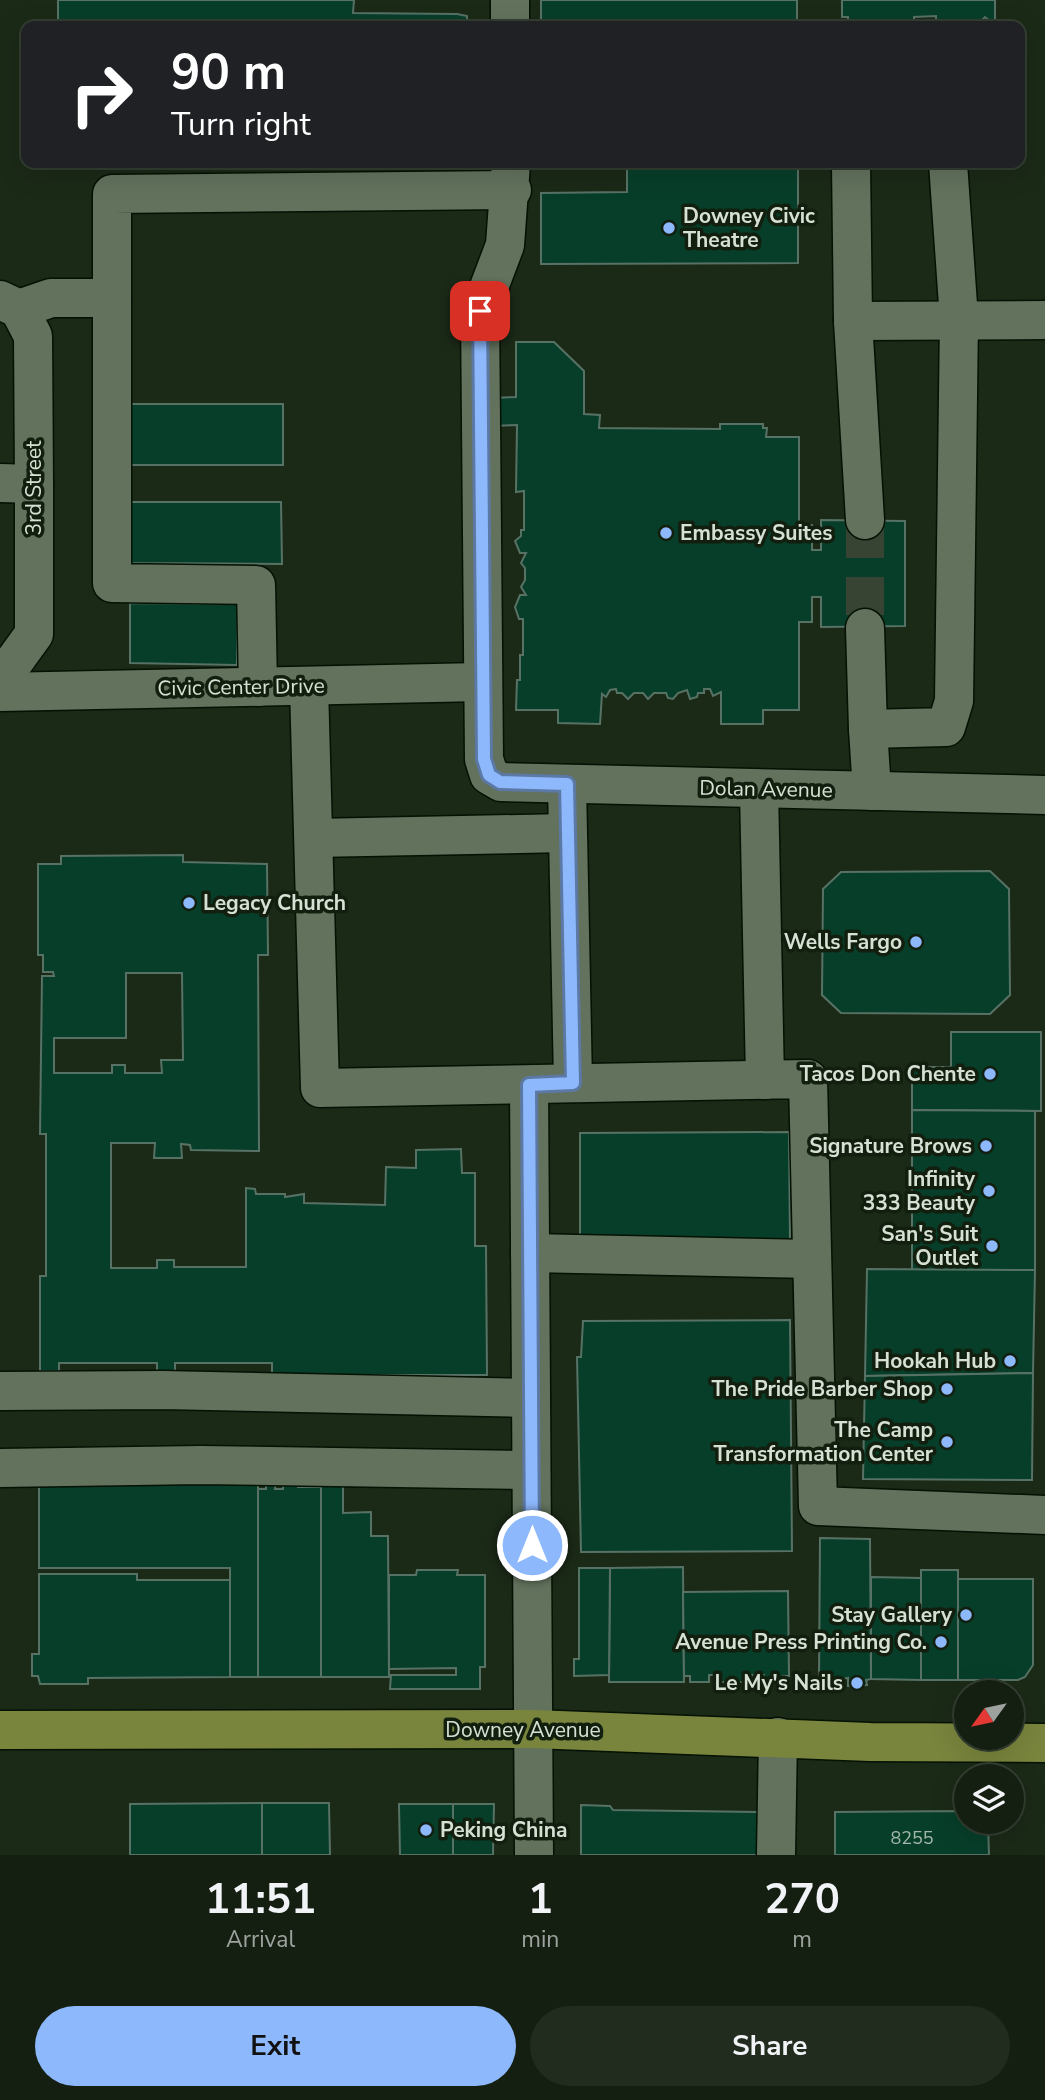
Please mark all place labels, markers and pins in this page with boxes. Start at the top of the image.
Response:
place label: Downey Civic Theatre [683,202,815,254]
marker: Downey Civic Theatre [661,220,677,236]
pin [450,281,510,341]
place label: Embassy Suites [680,519,832,547]
marker: Embassy Suites [658,525,674,541]
place label: Legacy Church [203,889,346,917]
marker: Legacy Church [181,895,197,911]
place label: Wells Fargo [784,928,902,956]
marker: Wells Fargo [908,934,924,950]
place label: Tacos Don Chente [800,1060,976,1088]
marker: Tacos Don Chente [982,1066,998,1082]
place label: Signature Brows [809,1132,972,1160]
marker: Signature Brows [978,1138,994,1154]
place label: Infinity 333 Beauty [863,1165,976,1217]
marker: Infinity 333 Beauty [981,1183,997,1199]
place label: San's Suit Outlet [881,1220,979,1272]
marker: San's Suit Outlet [984,1238,1000,1254]
place label: Hookah Hub [874,1347,996,1375]
marker: Hookah Hub [1002,1353,1018,1369]
place label: The Pride Barber Shop [712,1375,933,1403]
marker: The Pride Barber Shop [939,1381,955,1397]
place label: The Camp Transformation Center [714,1416,934,1468]
marker: The Camp Transformation Center [939,1434,955,1450]
place label: Stay Gallery [831,1601,953,1629]
marker: Stay Gallery [958,1607,974,1623]
place label: Avenue Press Printing Co. [675,1628,927,1656]
marker: Avenue Press Printing Co. [933,1634,949,1650]
place label: Le My's Nails [715,1669,843,1697]
marker: Le My's Nails [849,1675,865,1691]
place label: Peking China [440,1816,567,1844]
marker: Peking China [418,1822,434,1838]

